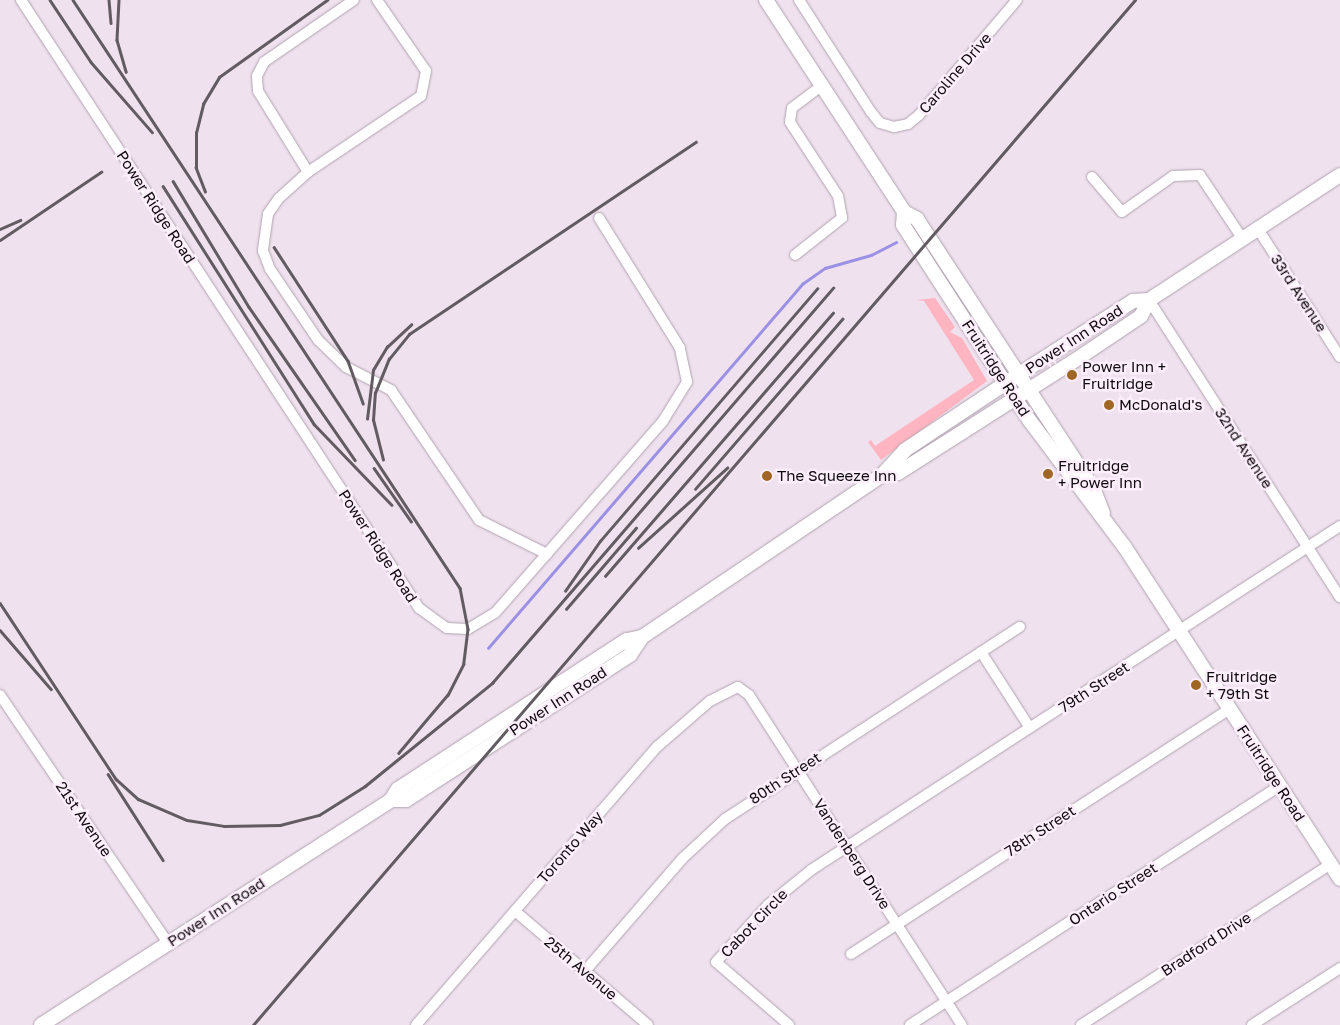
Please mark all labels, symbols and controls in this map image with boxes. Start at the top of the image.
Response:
street label: Caroline Drive [915,29,995,117]
street label: Power Ridge Road [113,147,199,267]
street label: 33rd Avenue [1267,251,1331,335]
street label: Power Inn Road [1022,301,1126,377]
street label: Fruitridge Road [958,316,1034,420]
place label: Power Inn + Fruitridge [1082,357,1166,392]
marker: Power Inn + Fruitridge [1066,369,1078,381]
place label: McDonald's [1119,396,1202,414]
marker: McDonald's [1103,399,1115,411]
street label: 32nd Avenue [1211,404,1277,492]
place label: Fruitridge + Power Inn [1058,456,1142,491]
place label: The Squeeze Inn [777,467,897,485]
marker: Fruitridge + Power Inn [1042,468,1054,480]
marker: The Squeeze Inn [761,470,773,482]
street label: Power Ridge Road [335,486,421,606]
street label: 79th Street [1055,658,1133,716]
street label: Power Inn Road [506,663,610,739]
place label: Fruitridge + 79th St [1206,667,1277,702]
marker: Fruitridge + 79th St [1190,679,1202,691]
street label: Fruitridge Road [1233,721,1309,825]
street label: 80th Street [746,748,824,808]
street label: 21st Avenue [52,778,116,860]
street label: Vandenberg Drive [810,796,894,912]
street label: 78th Street [1001,802,1079,860]
street label: Toronto Way [534,807,606,887]
street label: Ontario Street [1065,859,1161,929]
street label: Power Inn Road [164,874,268,950]
street label: Cabot Circle [717,885,791,961]
street label: Bradford Drive [1158,908,1254,980]
street label: 25th Avenue [541,932,621,1004]

